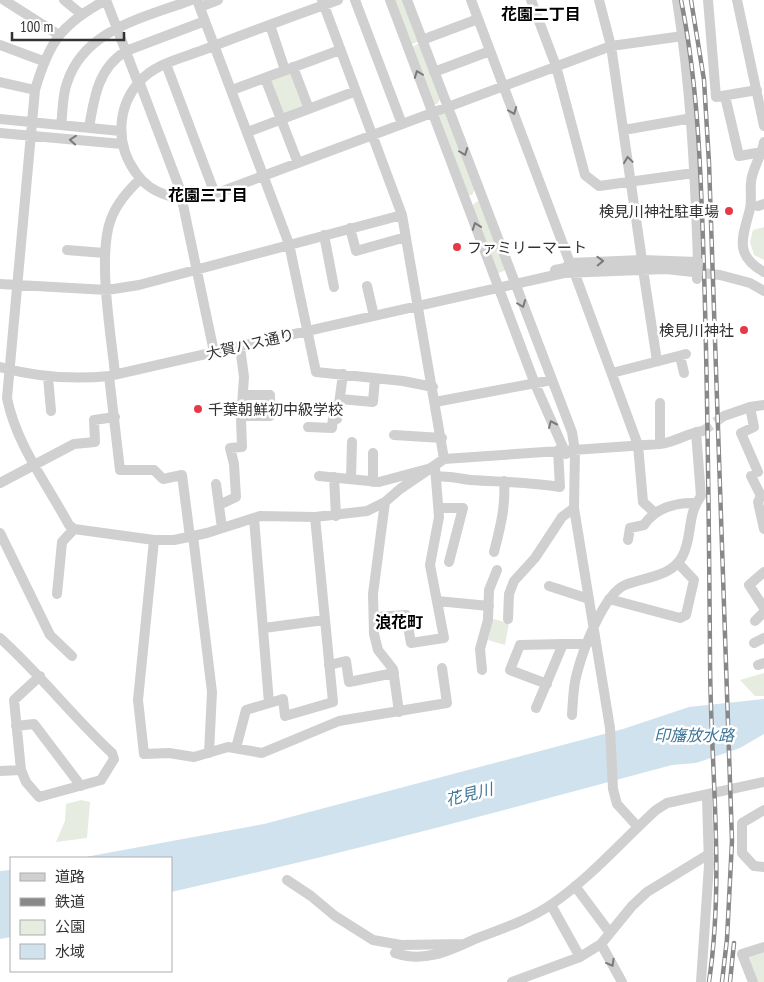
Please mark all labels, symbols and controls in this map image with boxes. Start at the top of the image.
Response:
district label: 花園二丁目 [501,4,581,24]
scale bar [12,10,125,42]
text: 100 m [20,17,53,36]
one-way arrow [414,70,425,79]
one-way arrow [507,106,517,115]
one-way arrow [69,134,77,145]
one-way arrow [458,148,468,156]
one-way arrow [623,156,634,164]
district label: 花園三丁目 [168,185,248,205]
place label: 検見川神社駐車場 [599,202,719,221]
marker: 検見川神社駐車場 [723,205,735,217]
one-way arrow [471,222,482,231]
place label: ファミリーマート [467,238,587,257]
marker: ファミリーマート [451,241,463,253]
one-way arrow [596,256,604,267]
one-way arrow [516,299,527,308]
place label: 検見川神社 [659,321,734,340]
marker: 検見川神社 [738,324,750,336]
street label: 大賀ハス通り [204,325,296,363]
place label: 千葉朝鮮初中級学校 [208,400,343,419]
marker: 千葉朝鮮初中級学校 [192,403,204,415]
one-way arrow [548,420,559,429]
district label: 浪花町 [375,612,423,632]
water label: 印旛放水路 [654,725,736,745]
water label: 花見川 [443,778,497,810]
legend [10,857,172,972]
text: 道路 [55,867,85,886]
text: 鉄道 [55,892,85,911]
text: 公園 [55,917,85,936]
text: 水域 [55,942,85,961]
one-way arrow [605,958,615,967]

